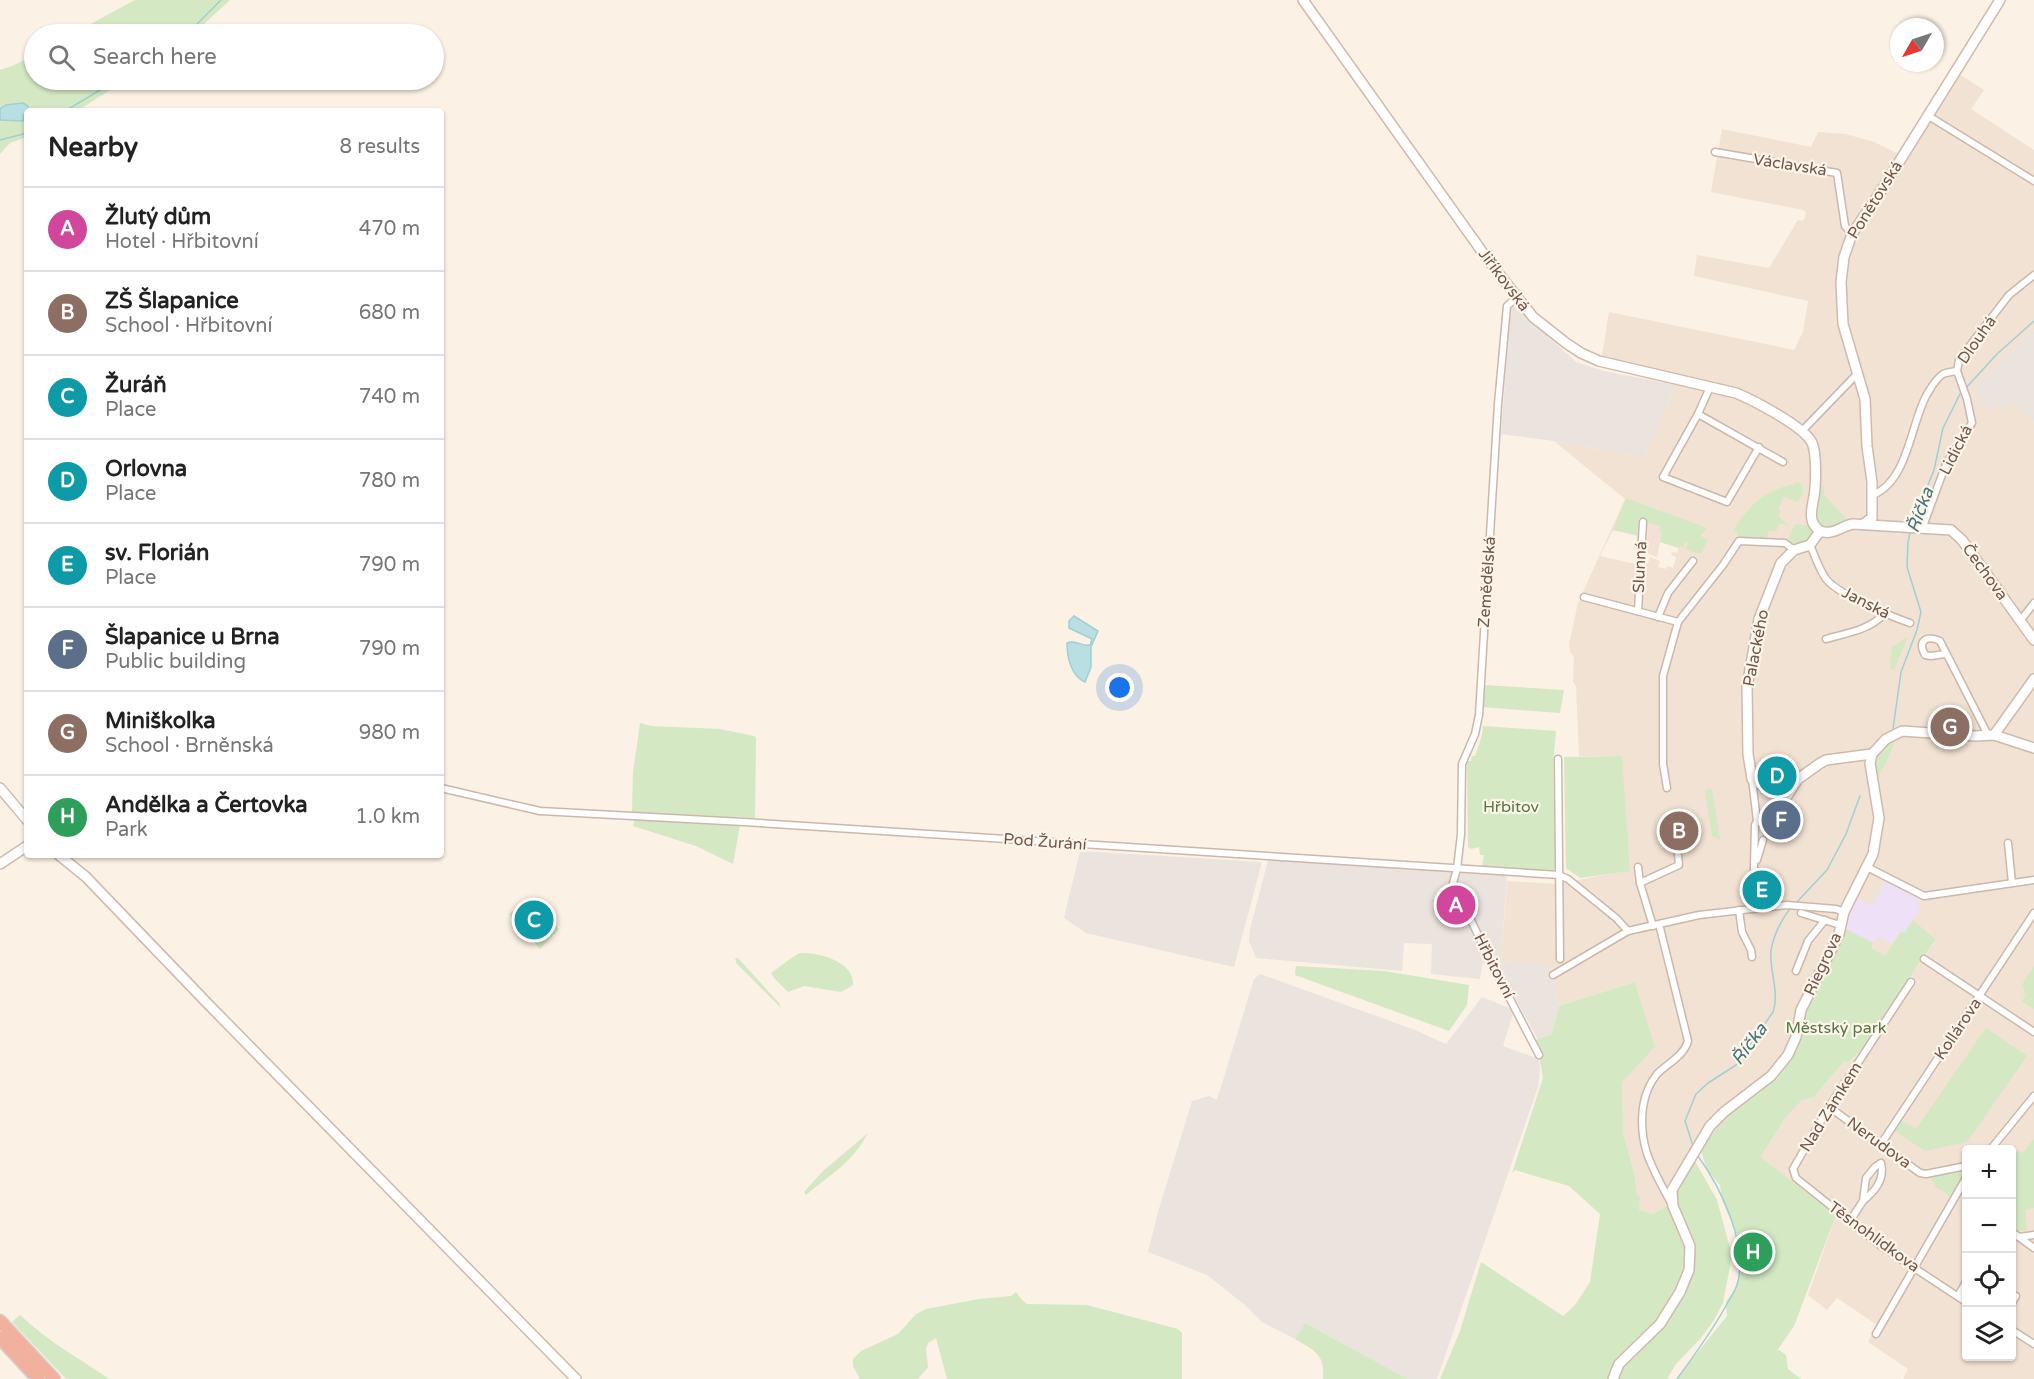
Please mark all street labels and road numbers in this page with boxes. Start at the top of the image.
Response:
street label: Václavská [1752,149,1828,181]
street label: Ponětovská [1843,157,1907,243]
street label: Jiříkovská [1474,245,1534,315]
street label: Dlouhá [1953,312,2001,368]
street label: Lidická [1935,422,1977,478]
street label: Zemědělská [1474,536,1500,628]
street label: Čechova [1958,540,2012,604]
street label: Slunná [1629,541,1651,593]
street label: Janská [1839,582,1893,624]
street label: Palackého [1739,608,1773,688]
street label: Pod Žurání [1003,829,1087,855]
street label: Riegrova [1800,929,1846,999]
street label: Hřbitovní [1469,930,1519,1002]
street label: Kollárova [1930,994,1986,1064]
street label: Nad Zámkem [1795,1058,1867,1156]
street label: Nerudova [1843,1113,1915,1173]
street label: Těsnohlídkova [1824,1197,1924,1277]

